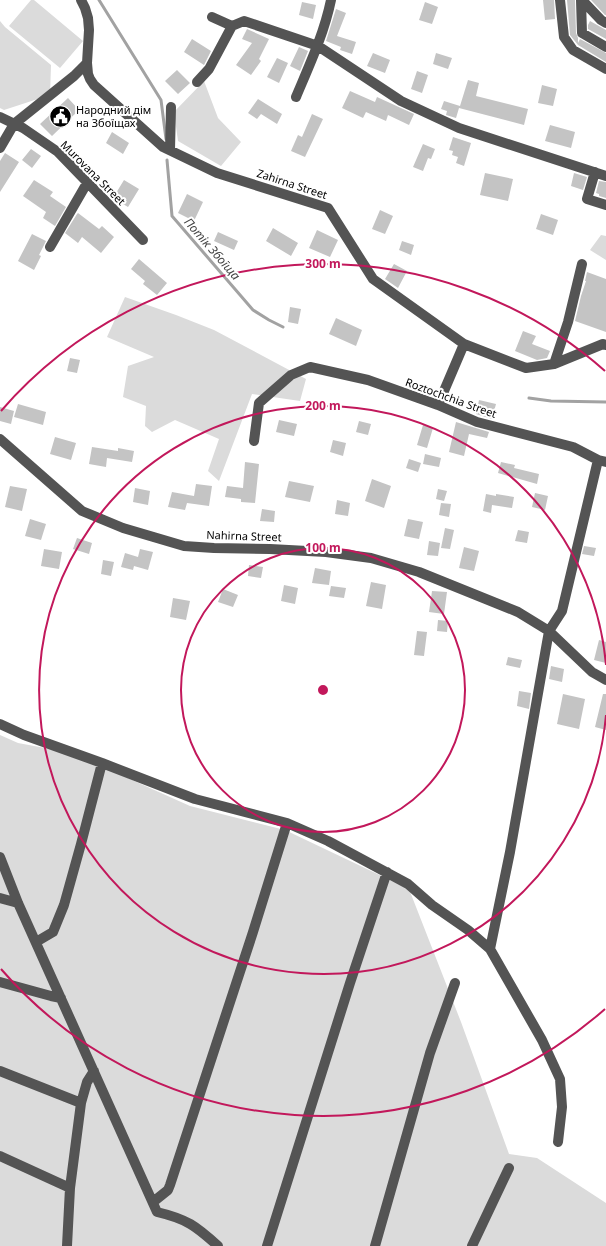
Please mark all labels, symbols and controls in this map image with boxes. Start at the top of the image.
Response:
place label: Народний дім на Збоїщах [76,102,151,130]
public building icon: Народний дім на Збоїщах [48,103,74,129]
street label: Murovana Street [58,137,129,208]
street label: Zahirna Street [255,165,329,202]
water label: Потік Збоїща [181,214,244,284]
text: 300 m [305,255,341,272]
street label: Roztochchia Street [404,374,499,421]
text: 200 m [305,397,341,414]
street label: Nahirna Street [206,527,282,544]
text: 100 m [305,539,341,556]
centre of rings [316,683,330,697]

